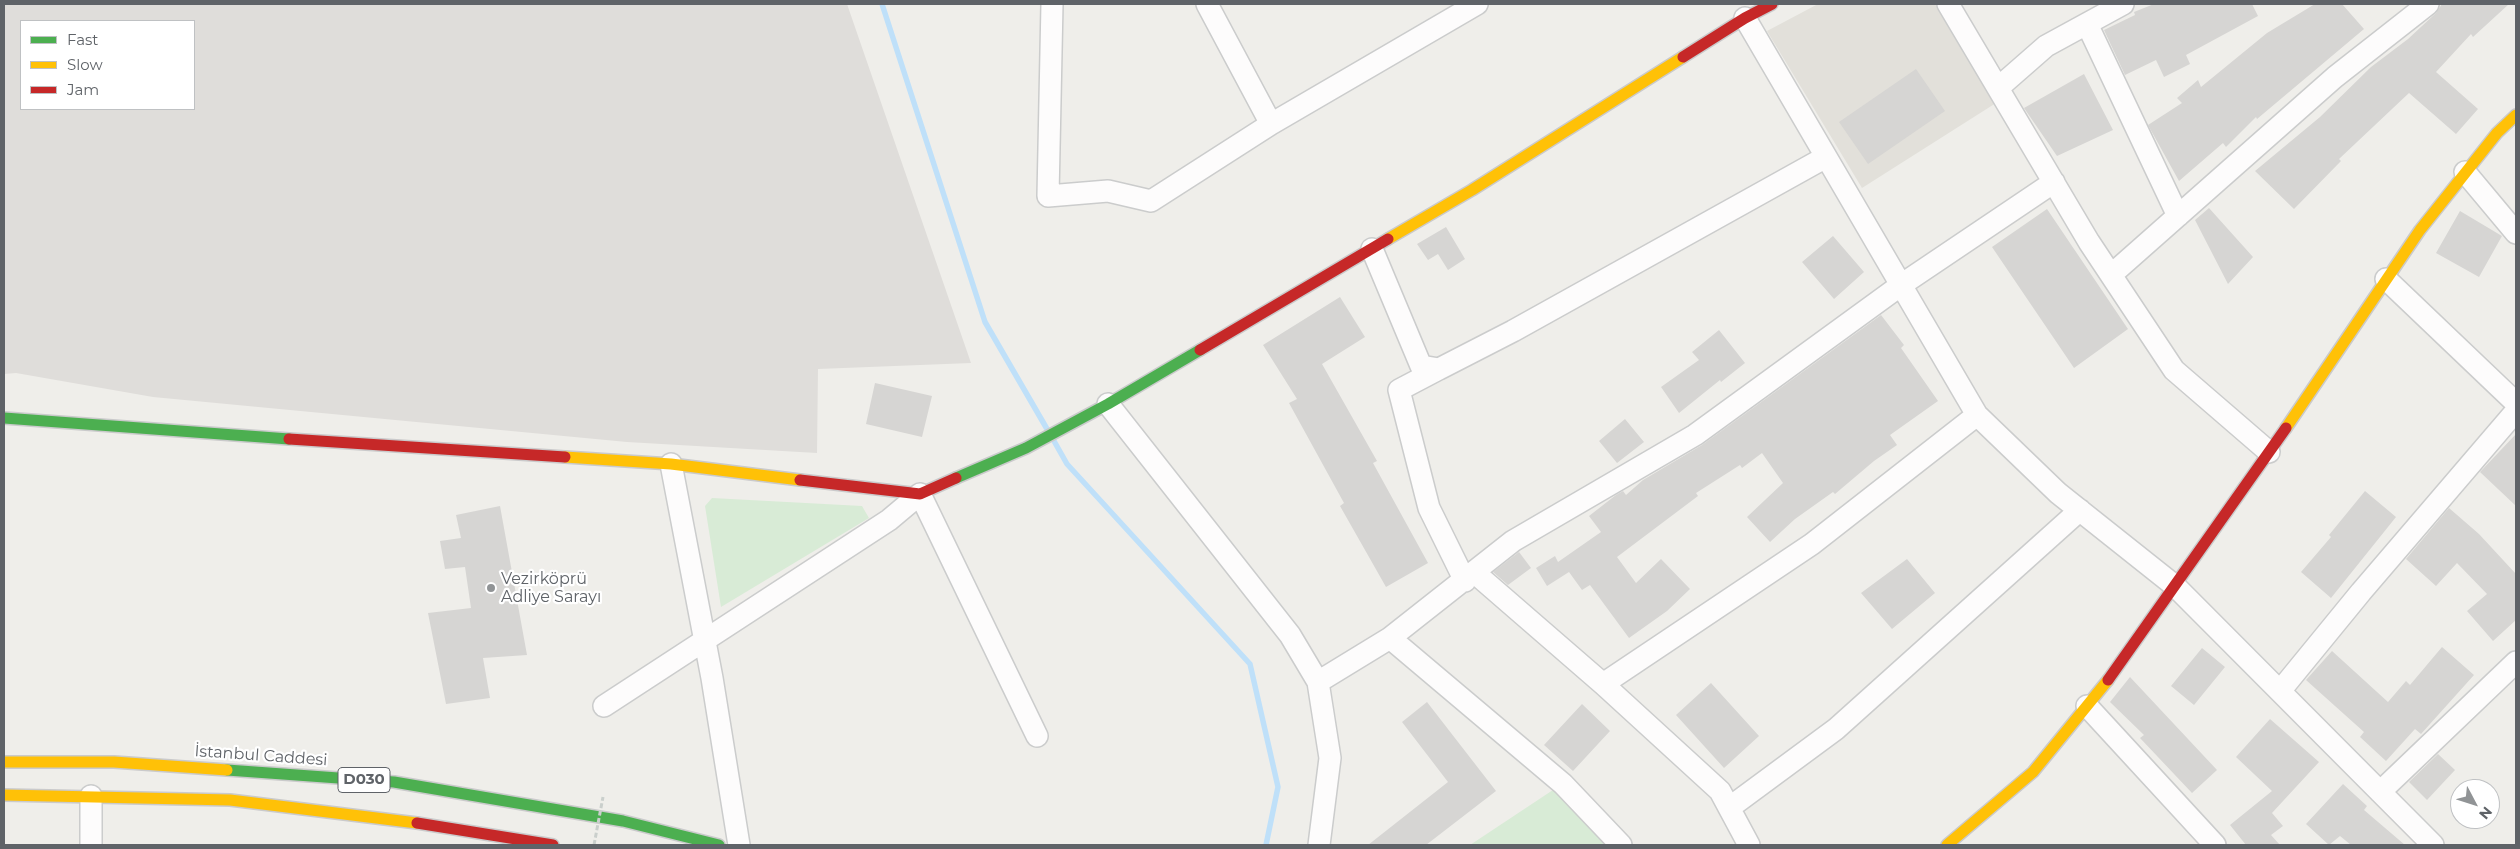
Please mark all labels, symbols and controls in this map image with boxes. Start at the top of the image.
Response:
legend [20,20,195,110]
text: Fast [67,30,98,49]
text: Slow [67,55,103,74]
text: Jam [67,80,99,99]
place label: Vezirköprü Adliye Sarayı [501,569,601,607]
marker: Vezirköprü Adliye Sarayı [485,582,497,594]
street label: İstanbul Caddesi [194,742,328,770]
road number: D030 [338,768,390,792]
north arrow [2450,779,2500,829]
text: N [2475,803,2496,823]

